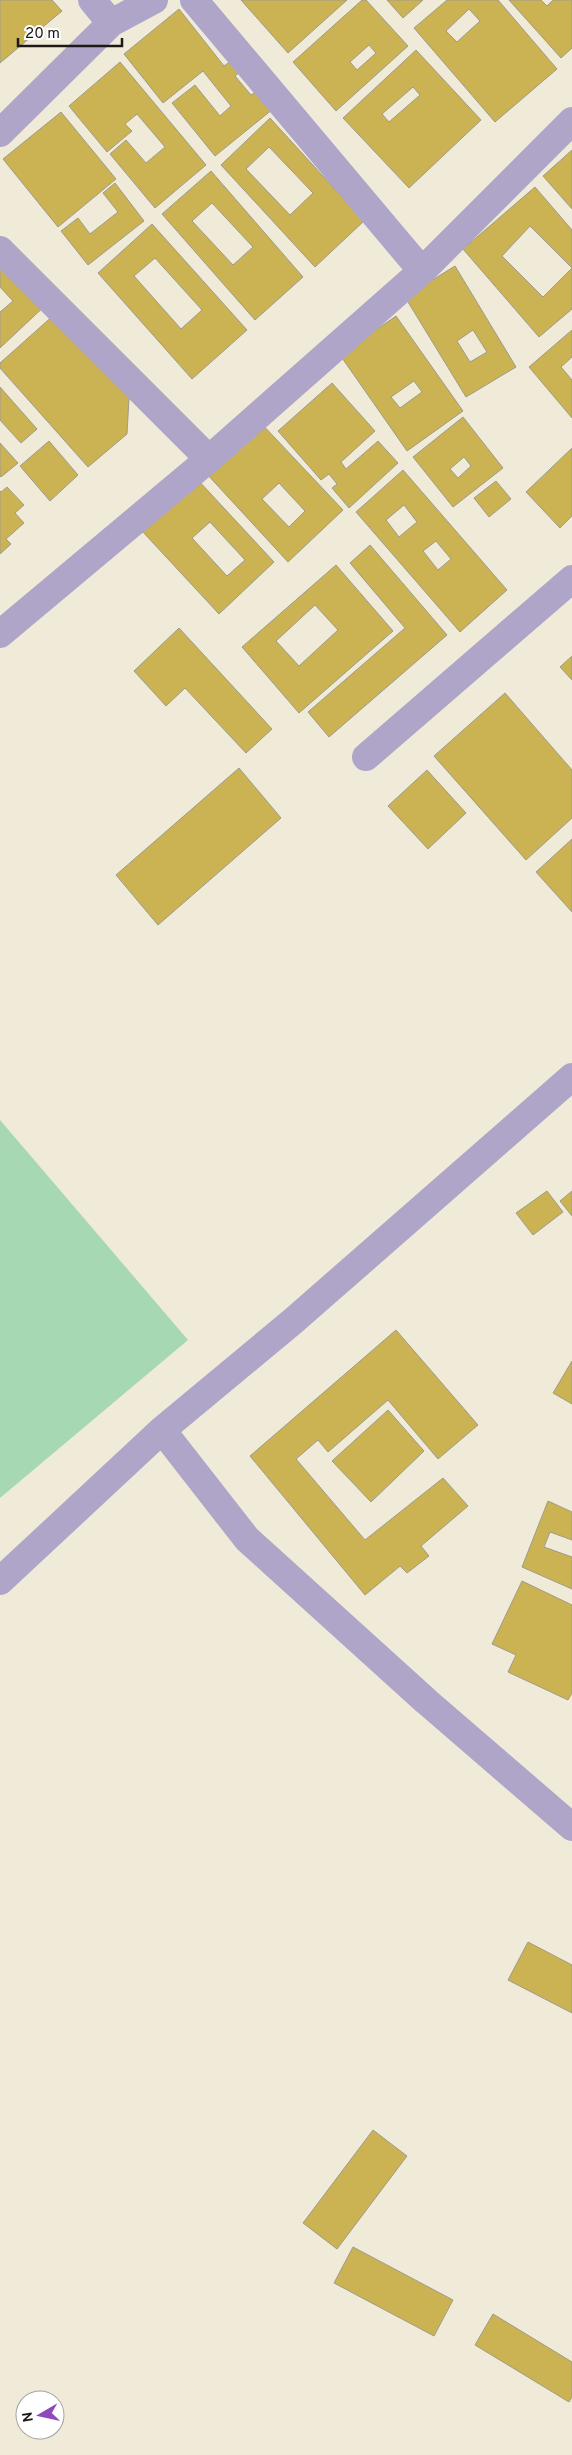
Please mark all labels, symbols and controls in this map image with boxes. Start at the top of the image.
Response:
scale bar [18,15,121,47]
text: 20 m [25,25,60,44]
north arrow [15,2390,65,2440]
text: N [19,2410,38,2423]

